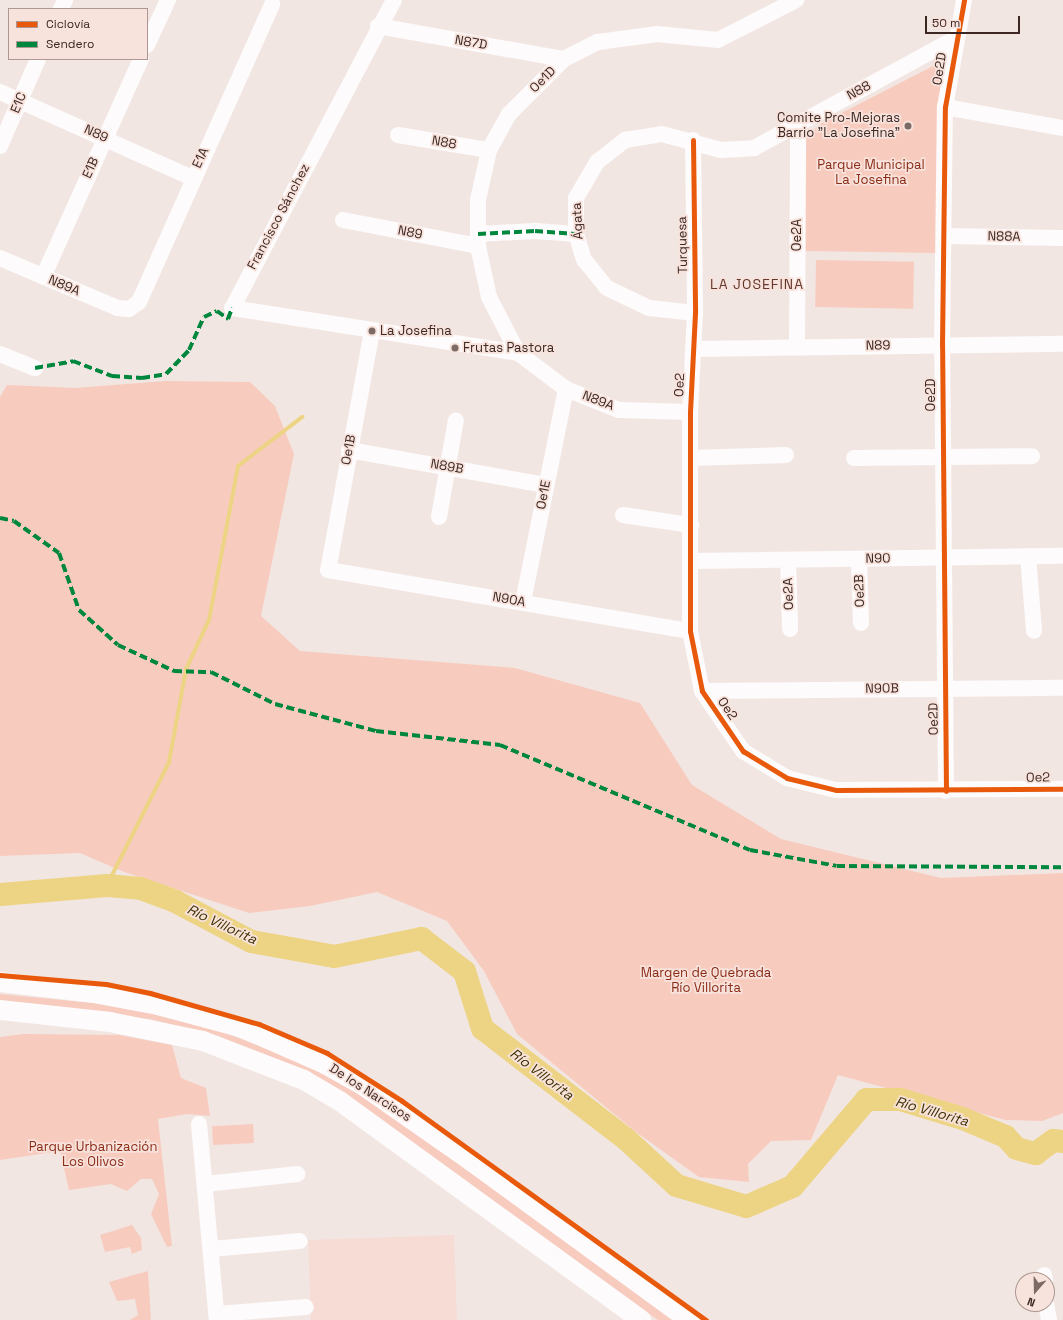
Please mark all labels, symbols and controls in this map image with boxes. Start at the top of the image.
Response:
legend [8,8,148,60]
scale bar [927,8,1022,34]
text: 50 m [932,15,960,31]
text: Ciclovía [46,16,90,32]
street label: N87D [454,32,488,54]
text: Sendero [46,36,94,52]
street label: Oe2D [930,52,950,86]
street label: Oe1D [527,64,559,96]
street label: N88 [844,78,874,104]
street label: E1C [8,90,30,116]
place label: Comite Pro-Mejoras Barrio "La Josefina" [777,111,900,142]
marker: Comite Pro-Mejoras Barrio "La Josefina" [903,121,913,131]
street label: N89 [82,122,110,146]
street label: N88 [430,133,458,153]
street label: E1A [190,145,212,171]
street label: E1B [80,155,102,181]
park label: Parque Municipal La Josefina [817,158,925,189]
street label: Francisco Sánchez [245,161,313,273]
street label: Ágata [569,202,587,240]
street label: Turquesa [675,216,691,274]
street label: Oe2A [789,219,805,251]
street label: N89 [396,223,424,243]
street label: N88A [987,229,1021,245]
street label: N89A [46,272,82,300]
district label: LA JOSEFINA [710,276,804,292]
place label: La Josefina [380,323,452,339]
marker: La Josefina [367,326,377,336]
street label: N89 [866,338,890,354]
place label: Frutas Pastora [463,340,554,356]
marker: Frutas Pastora [450,343,460,353]
street label: Oe2 [672,372,688,398]
street label: Oe2D [923,379,939,411]
street label: N89A [580,388,616,414]
street label: Oe1B [339,434,359,466]
street label: N89B [429,456,465,478]
street label: Oe1E [534,479,554,511]
street label: N90 [865,551,891,567]
street label: Oe2B [852,574,868,608]
street label: Oe2A [781,578,797,610]
street label: N90A [491,589,527,611]
street label: N90B [865,681,899,697]
street label: Oe2 [714,695,740,723]
street label: Oe2D [926,702,942,736]
street label: Oe2 [1026,770,1050,786]
water label: Río Villorita [184,900,260,948]
park label: Margen de Quebrada Río Villorita [641,966,771,997]
water label: Río Villorita [507,1045,577,1103]
street label: De los Narcisos [326,1061,414,1125]
water label: Río Villorita [894,1093,970,1129]
park label: Parque Urbanización Los Olivos [29,1140,157,1171]
north arrow [1015,1272,1055,1312]
text: N [1025,1294,1037,1310]

